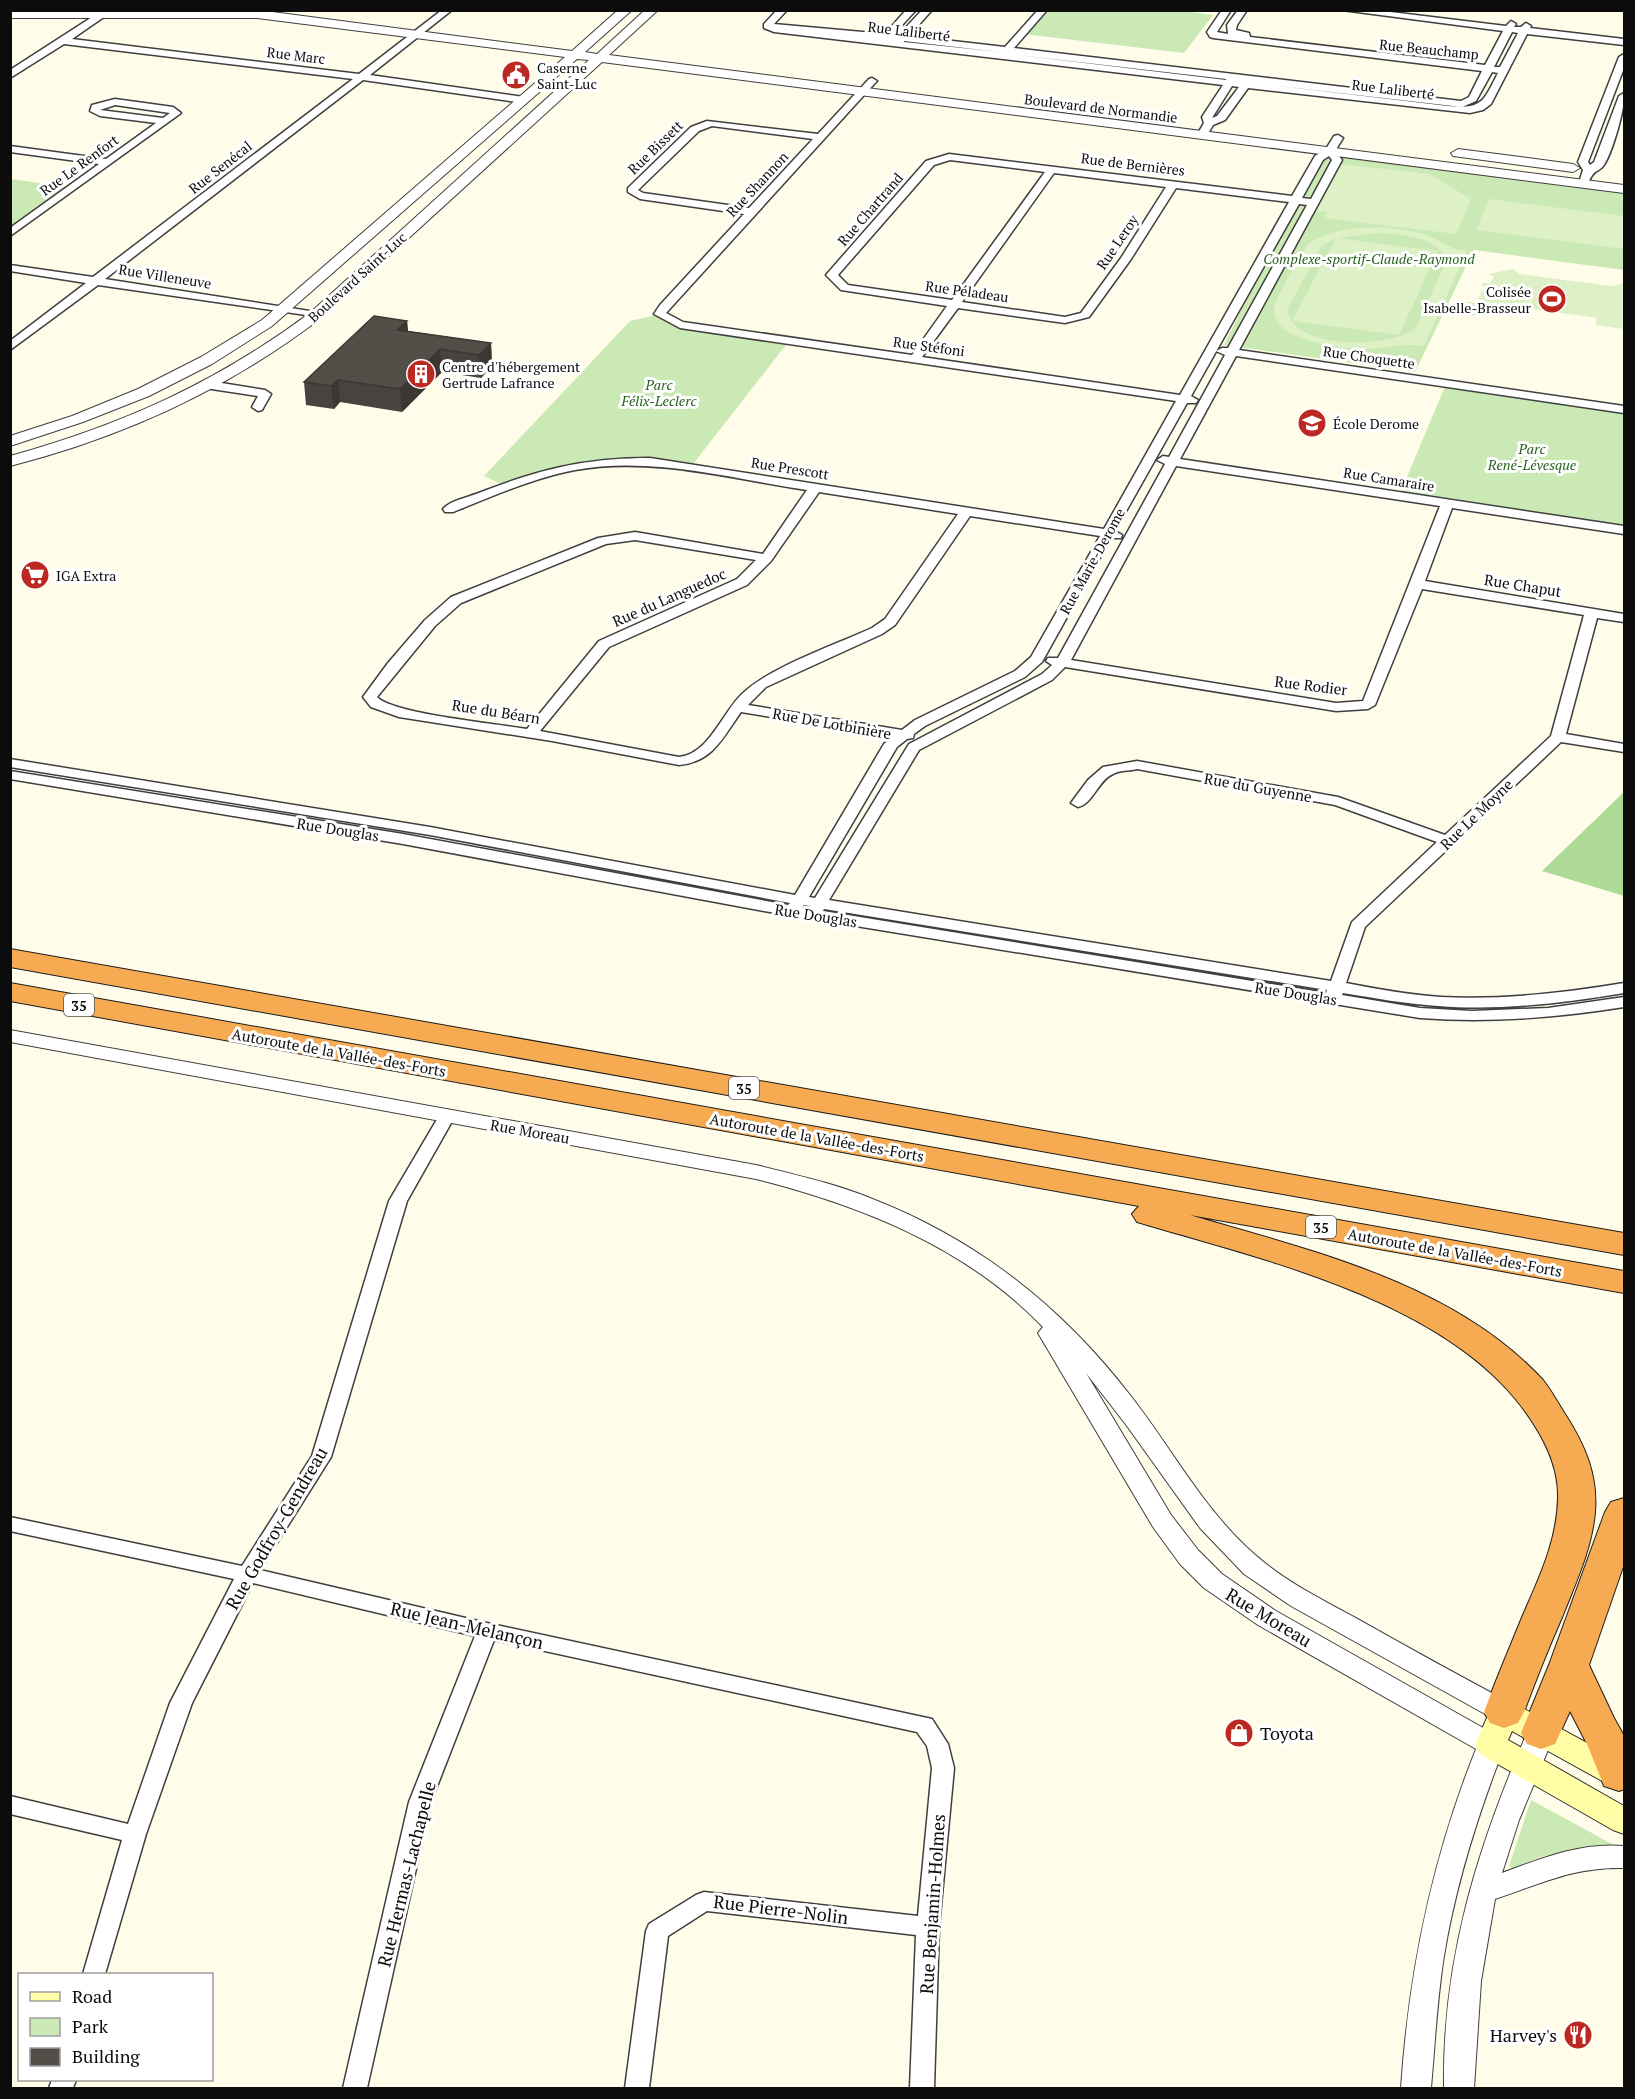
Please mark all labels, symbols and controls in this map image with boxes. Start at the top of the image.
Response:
street label: Rue Laliberté [867,17,951,45]
street label: Rue Beauchamp [1378,34,1480,64]
street label: Rue Marc [266,42,326,68]
place label: Caserne Saint-Luc [537,58,597,93]
public building icon: Caserne Saint-Luc [500,59,532,91]
street label: Rue Laliberté [1351,75,1435,103]
street label: Boulevard de Normandie [1023,89,1179,127]
street label: Rue Bissett [623,115,687,178]
street label: Rue Le Renfort [36,130,123,200]
street label: Rue Senécal [185,136,255,198]
street label: Rue Shannon [722,147,793,221]
street label: Rue de Bernières [1080,148,1186,180]
street label: Rue Chartrand [833,168,907,250]
street label: Rue Leroy [1092,210,1143,273]
street label: Boulevard Saint-Luc [304,228,410,326]
park label: Complexe-sportif-Claude-Raymond [1263,249,1475,268]
street label: Rue Villeneuve [117,259,213,293]
street label: Rue Péladeau [924,276,1010,306]
place label: Colisée Isabelle-Brasseur [1423,282,1532,317]
sports icon: Colisée Isabelle-Brasseur [1536,283,1568,315]
street label: Rue Stéfoni [892,332,966,360]
street label: Rue Choquette [1322,341,1416,373]
place label: Centre d'hébergement Gertrude Lafrance [442,357,581,392]
building icon: Centre d'hébergement Gertrude Lafrance [405,358,437,390]
park label: Parc Félix-Leclerc [620,375,698,410]
school or university icon: École Derome [1296,407,1328,439]
place label: École Derome [1333,414,1419,433]
park label: Parc René-Lévesque [1487,439,1577,474]
street label: Rue Prescott [750,452,831,484]
street label: Rue Camaraire [1342,462,1436,496]
street label: Rue Marie-Derome [1055,505,1129,617]
supermarket icon: IGA Extra [19,559,51,591]
street label: Rue du Languedoc [609,563,729,631]
place label: IGA Extra [56,566,116,585]
street label: Rue Chaput [1483,569,1564,601]
street label: Rue Rodier [1274,671,1349,699]
street label: Rue du Béarn [451,694,542,728]
street label: Rue De Lotbinière [771,703,893,743]
street label: Rue du Guyenne [1203,768,1313,806]
street label: Rue Le Moyne [1435,774,1517,854]
street label: Rue Douglas [295,813,381,845]
street label: Rue Douglas [773,899,859,931]
street label: Rue Douglas [1253,977,1339,1009]
road number: 35 [64,994,94,1016]
street label: Autoroute de la Vallée-des-Forts [230,1023,448,1081]
road number: 35 [729,1077,759,1099]
street label: Autoroute de la Vallée-des-Forts [708,1108,926,1166]
street label: Rue Moreau [489,1114,572,1148]
road number: 35 [1306,1216,1336,1238]
street label: Autoroute de la Vallée-des-Forts [1346,1223,1564,1281]
street label: Rue Godfroy-Gendreau [220,1442,332,1614]
street label: Rue Moreau [1222,1582,1316,1652]
street label: Rue Jean-Melançon [388,1596,546,1654]
shop icon: Toyota [1223,1717,1255,1749]
place label: Toyota [1260,1721,1314,1745]
street label: Rue Hermas-Lachapelle [371,1779,441,1969]
street label: Rue Benjamin-Holmes [914,1813,950,1995]
street label: Rue Pierre-Nolin [712,1889,850,1929]
legend [18,1973,213,2081]
text: Road [72,1984,112,2008]
text: Park [72,2014,109,2038]
restaurant icon: Harvey's [1562,2019,1594,2051]
place label: Harvey's [1490,2023,1557,2047]
text: Building [72,2044,140,2068]

